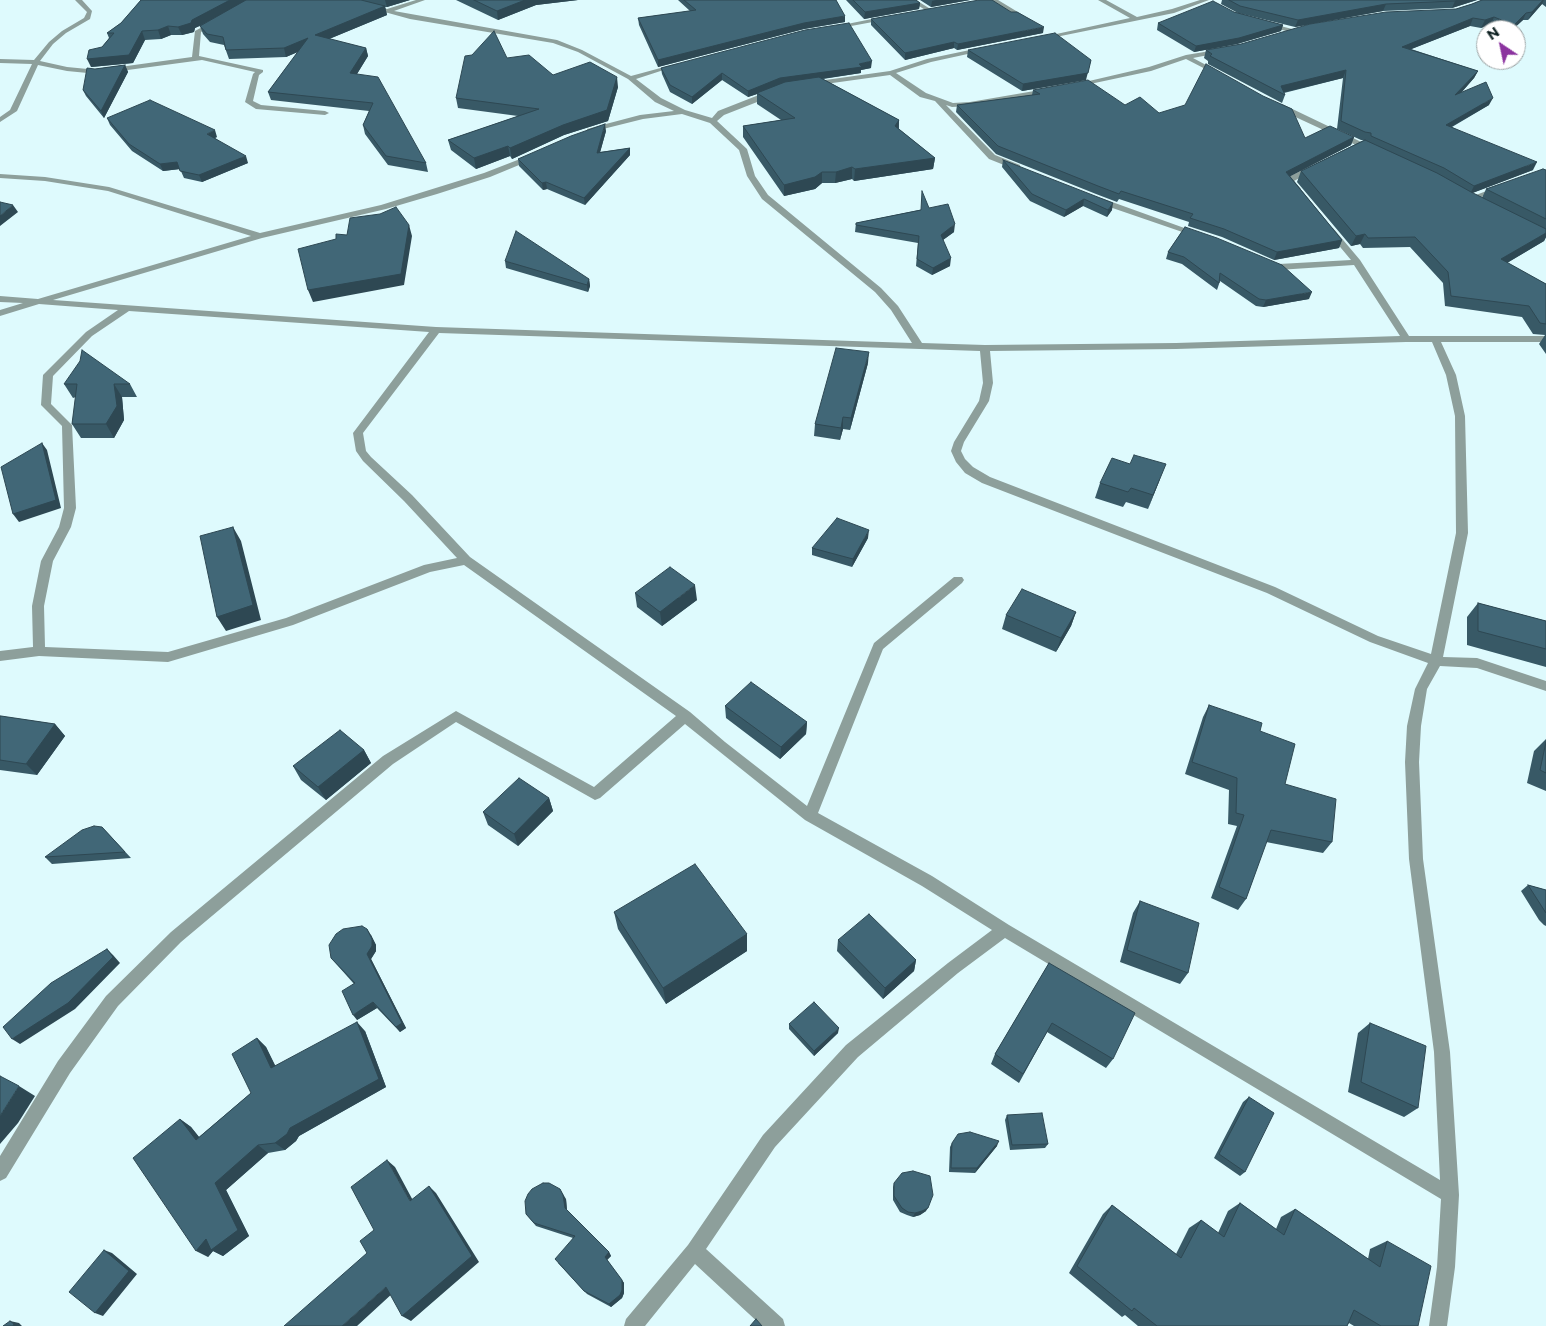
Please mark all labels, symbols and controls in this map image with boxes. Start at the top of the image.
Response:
north arrow [1476,20,1526,70]
text: N [1483,23,1503,44]

